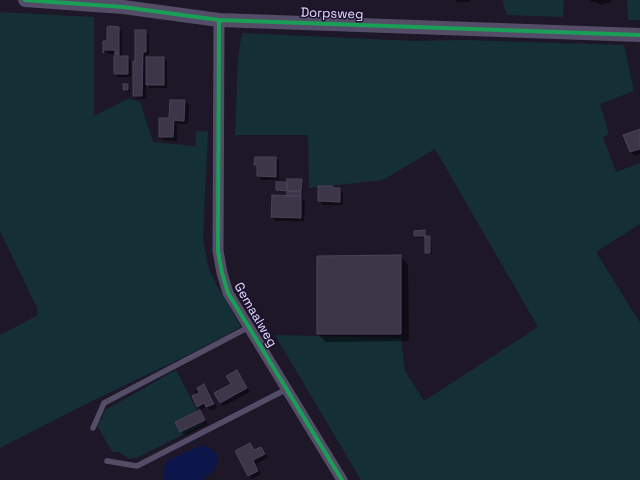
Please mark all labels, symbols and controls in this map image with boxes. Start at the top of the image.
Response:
street label: Dorpsweg [300,5,364,23]
street label: Gemaalweg [230,280,280,350]

